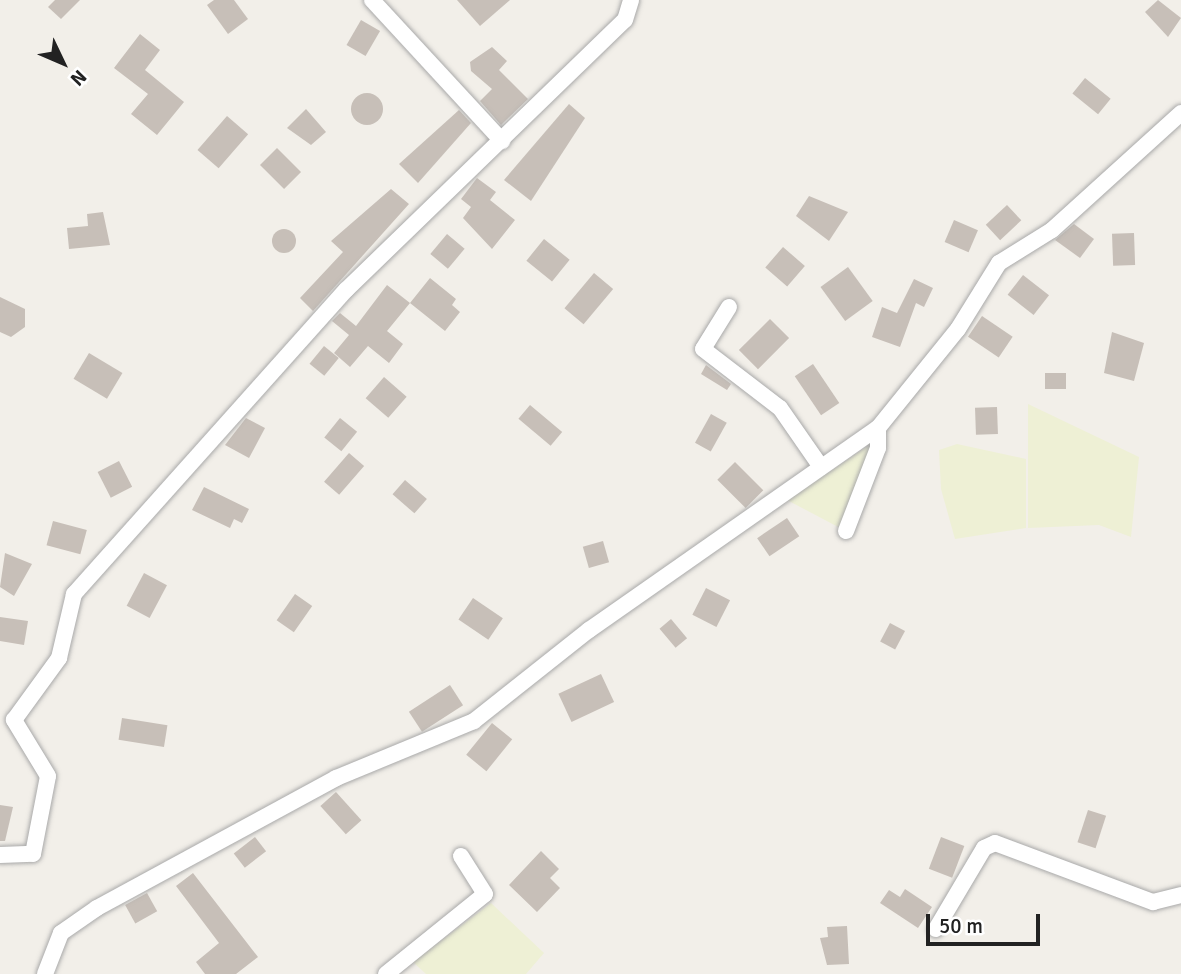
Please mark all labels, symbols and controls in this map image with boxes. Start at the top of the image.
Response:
north arrow [28,28,98,98]
text: N [65,64,91,91]
scale bar [929,900,1043,944]
text: 50 m [939,913,983,939]

